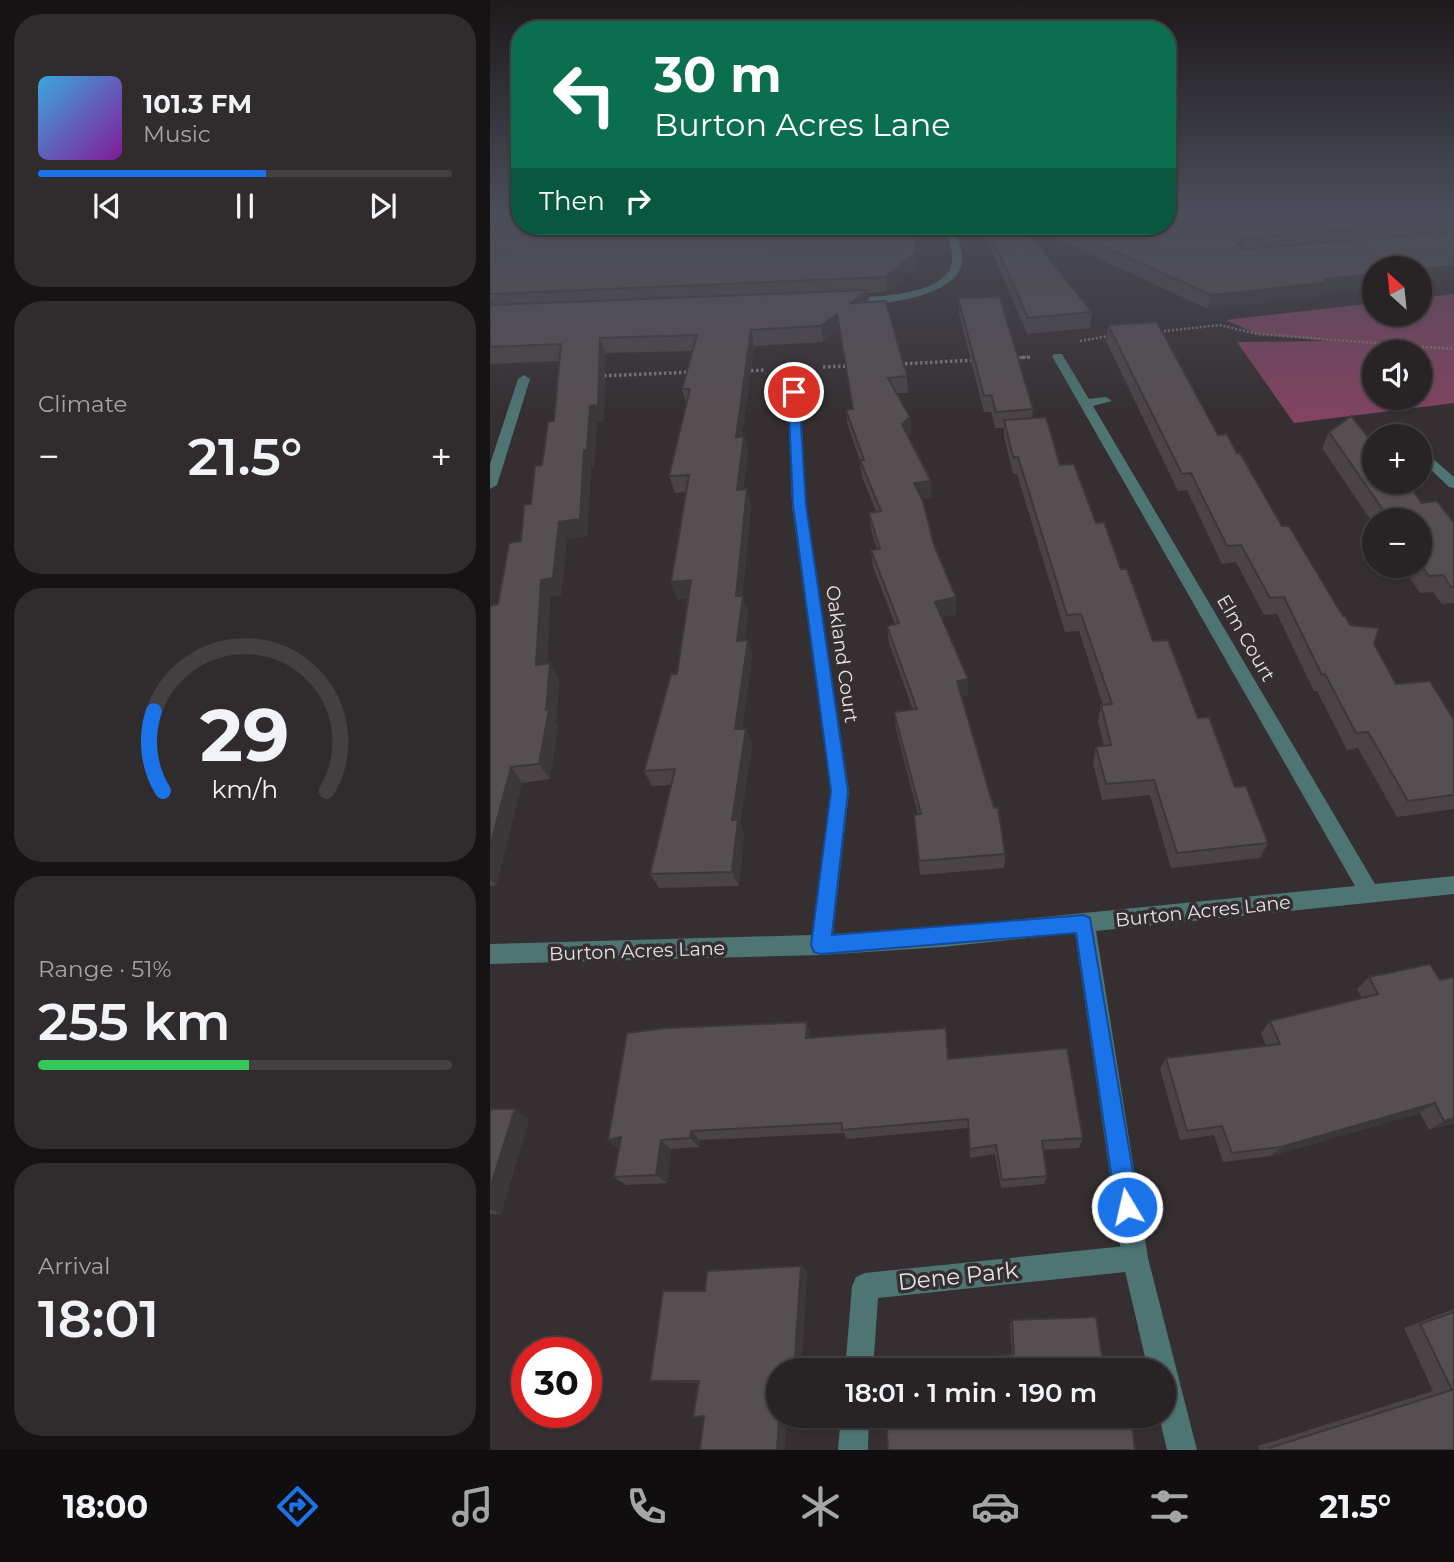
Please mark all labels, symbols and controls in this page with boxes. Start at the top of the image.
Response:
text: 30 m [654,45,782,104]
icon: left [539,49,630,140]
text: 101.3 FM [143,88,252,120]
text: Burton Acres Lane [654,105,951,144]
text: Music [143,120,211,148]
icon: right [619,182,657,220]
text: Then [539,185,605,217]
icon: previous [88,187,126,225]
icon: pause [226,187,264,225]
icon: next [364,187,402,225]
north arrow [1362,256,1432,326]
map controls [1362,256,1432,578]
button: sound [1362,340,1432,410]
pin [764,362,824,422]
icon: arrive [775,373,813,411]
text: Climate [38,390,127,418]
button: + [1362,424,1432,494]
text: 21.5° [188,425,302,488]
text: − [38,433,60,480]
text: + [430,433,452,480]
button: − [1362,508,1432,578]
street label: Oakland Court [821,584,863,725]
street label: Elm Court [1212,591,1280,686]
text: 29 [200,691,290,779]
text: km/h [212,774,278,804]
street label: Burton Acres Lane [1114,890,1292,932]
street label: Burton Acres Lane [549,936,725,966]
text: Range · 51% [38,955,172,983]
text: 255 km [38,990,231,1053]
position arrow [1090,1170,1164,1244]
text: Arrival [38,1252,111,1280]
street label: Dene Park [896,1256,1020,1296]
text: 18:01 [38,1287,159,1350]
speed limit sign: 30 [511,1337,602,1428]
text: 18:01 · 1 min · 190 m [845,1377,1097,1409]
icon: directions [273,1482,322,1531]
icon: music [448,1482,497,1531]
icon: phone [622,1482,671,1531]
icon: climate [796,1482,845,1531]
icon: car [971,1482,1020,1531]
icon: filters [1145,1482,1194,1531]
text: 18:00 [63,1487,148,1526]
text: 21.5° [1319,1487,1391,1526]

